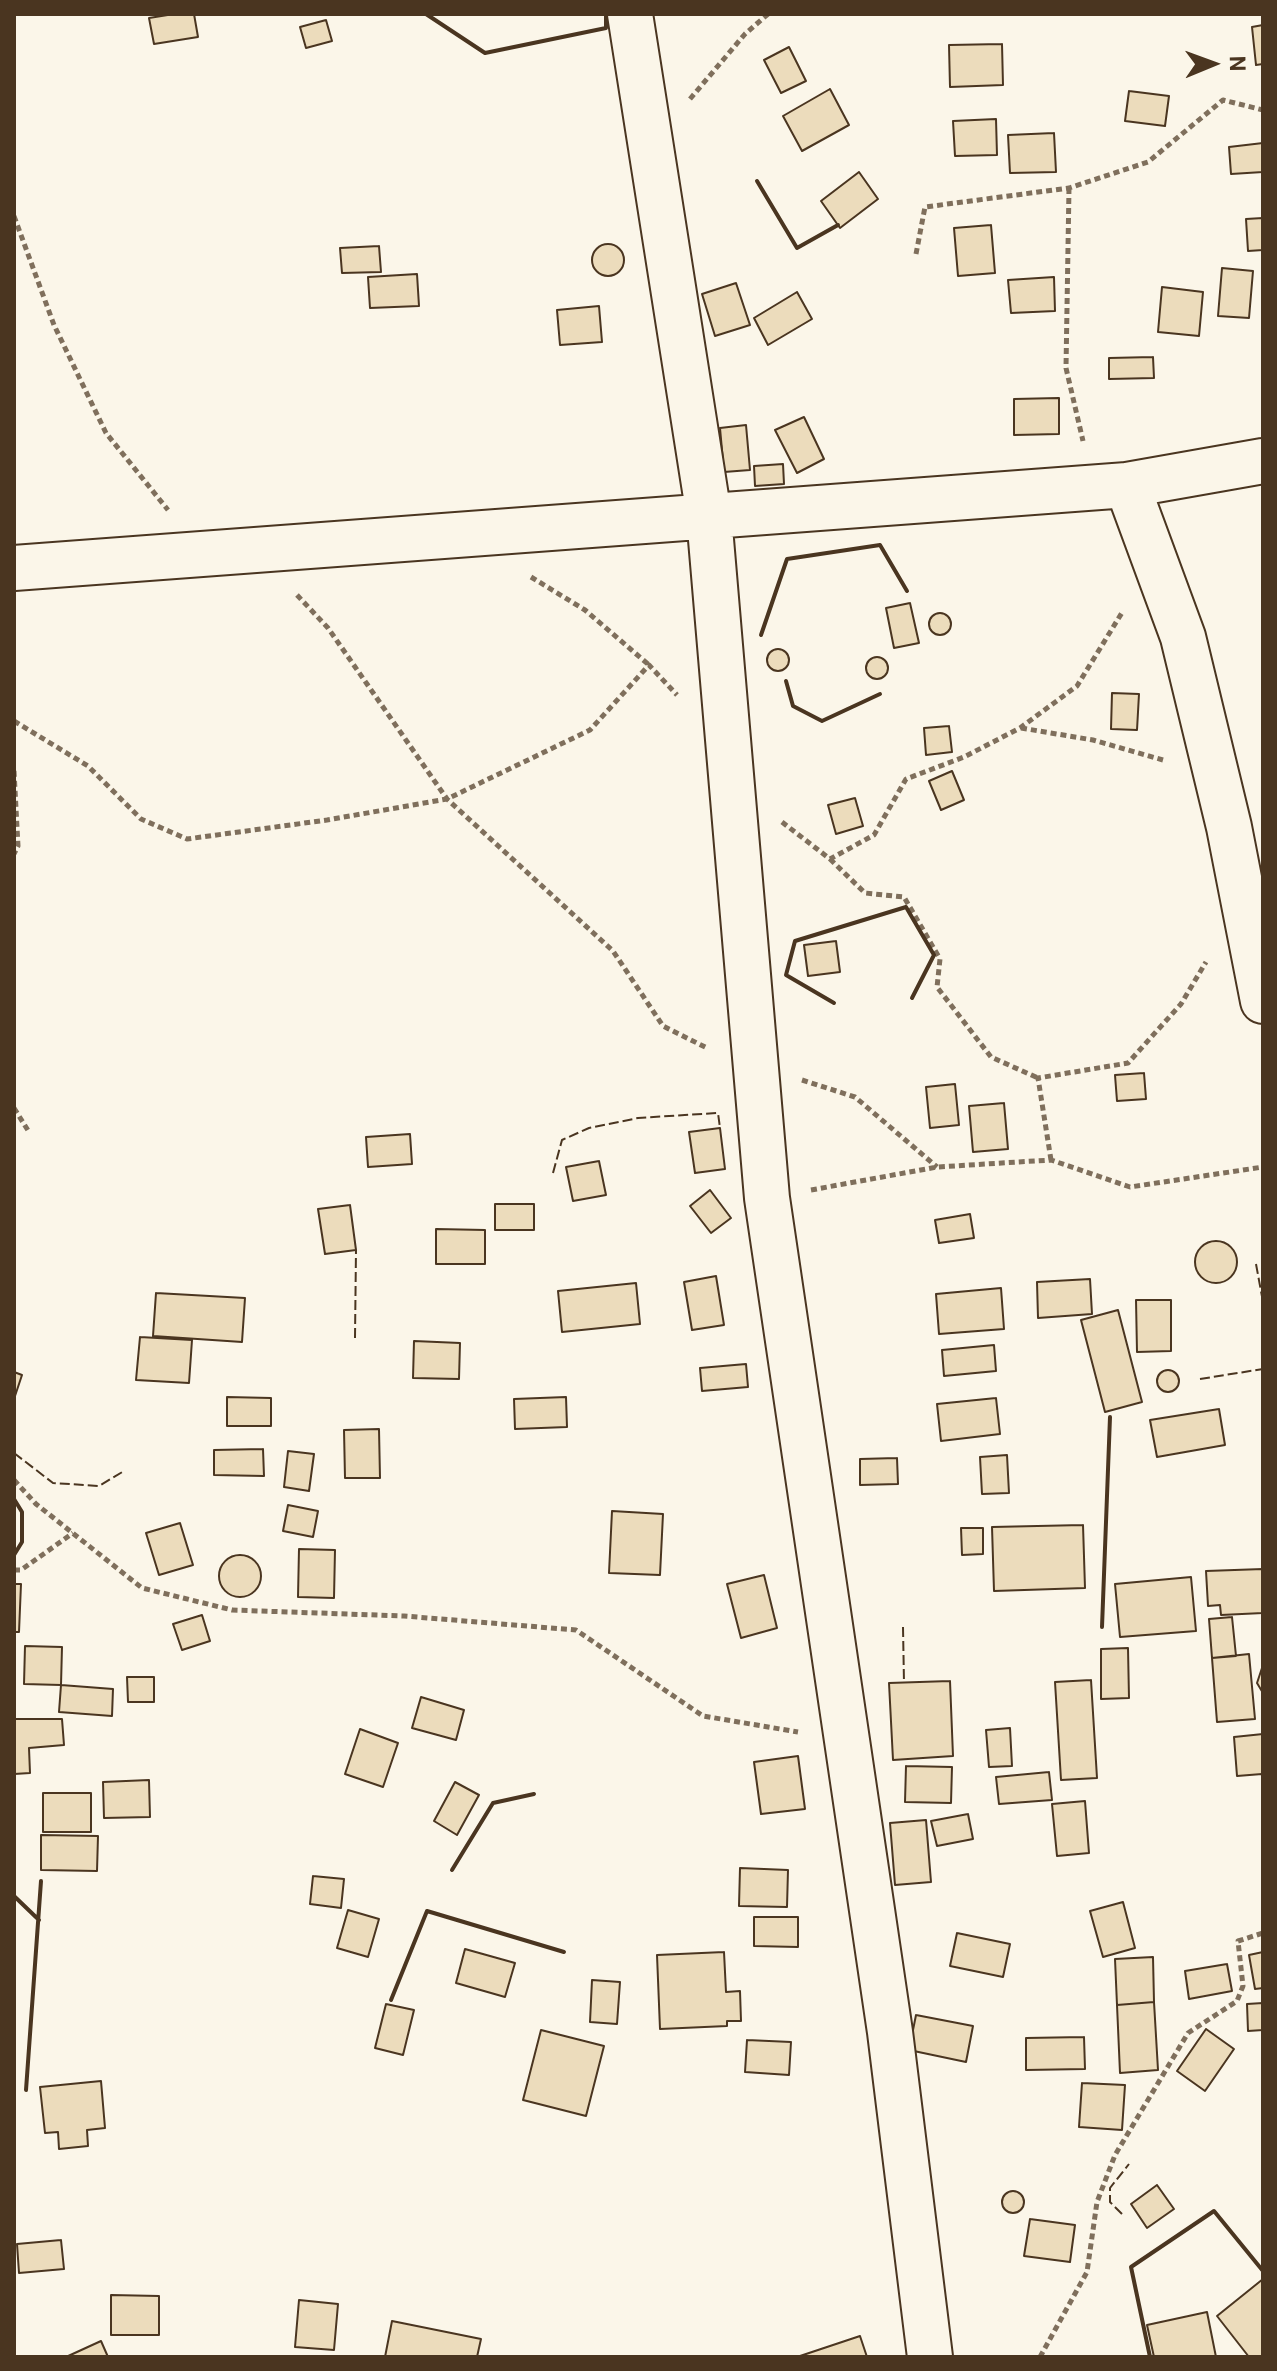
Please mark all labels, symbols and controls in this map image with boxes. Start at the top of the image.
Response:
north arrow [1173,24,1253,104]
text: N [1225,56,1250,72]

